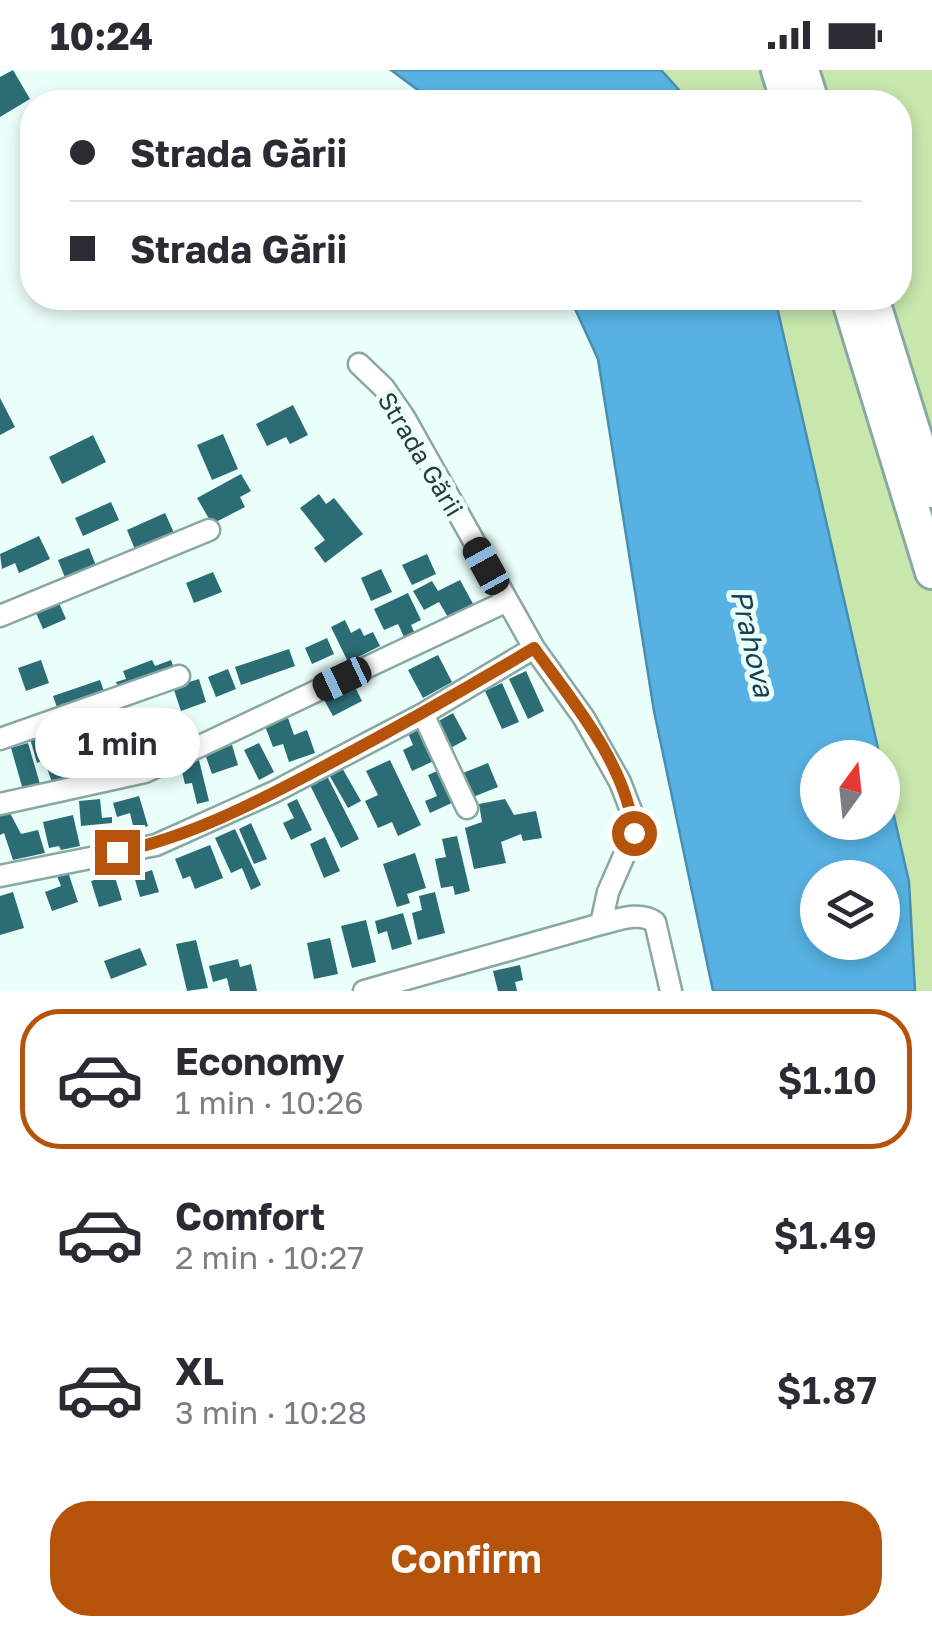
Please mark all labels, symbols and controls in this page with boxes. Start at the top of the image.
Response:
text: 10:24 [50,13,153,58]
text: Strada Gării [130,130,347,175]
text: Strada Gării [130,226,347,271]
street label: Strada Gării [372,386,470,522]
car [458,532,514,600]
water label: Prahova [725,586,782,701]
car [308,653,376,705]
callout: 1 min [34,707,200,777]
text: 1 min [77,724,158,762]
north arrow [800,740,900,840]
map controls [800,740,900,960]
route start [612,811,657,856]
route end [95,830,140,875]
button: layers [800,860,900,960]
icon: car [55,1034,145,1124]
text: Economy [175,1038,344,1083]
text: $1.10 [778,1057,877,1102]
text: 1 min · 10:26 [175,1083,364,1121]
icon: car [55,1189,145,1279]
text: Comfort [175,1193,325,1238]
text: $1.49 [773,1212,877,1257]
text: 2 min · 10:27 [175,1238,364,1276]
icon: car [55,1344,145,1434]
text: XL [175,1348,224,1393]
text: $1.87 [777,1367,877,1412]
text: 3 min · 10:28 [175,1393,367,1431]
button: Confirm [50,1501,882,1616]

